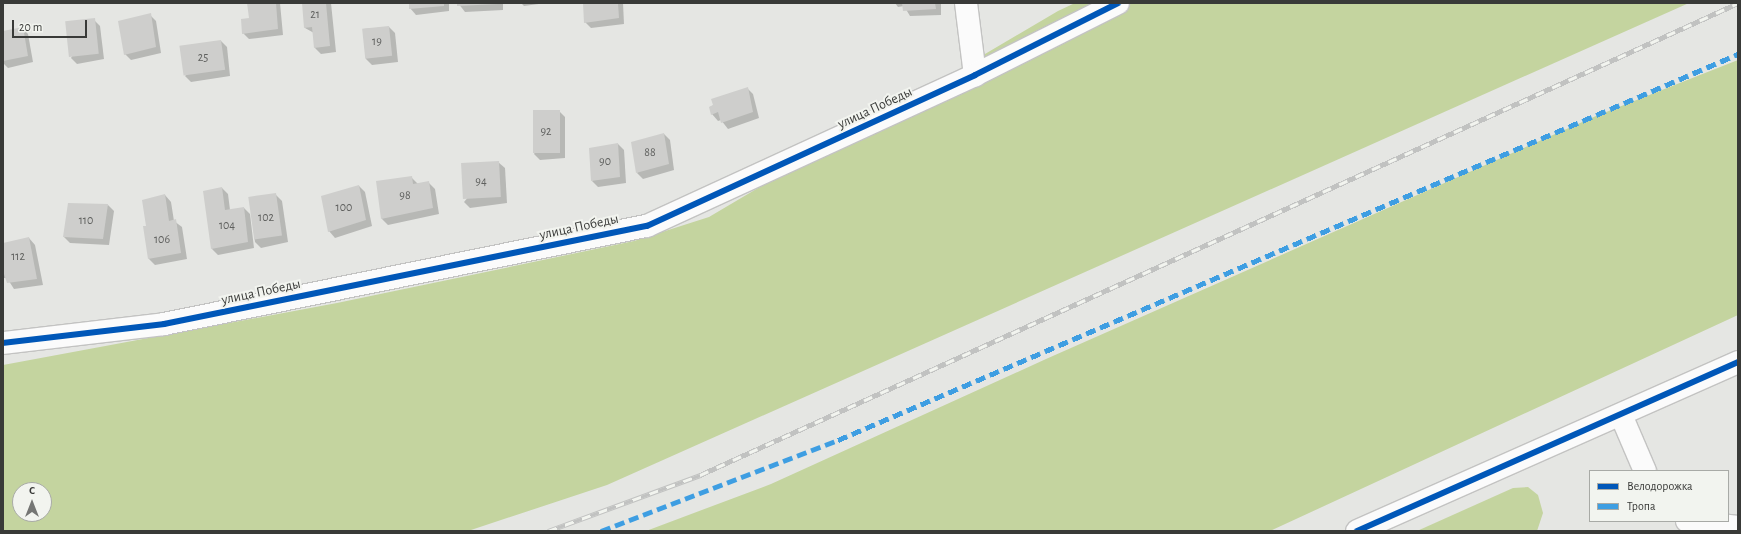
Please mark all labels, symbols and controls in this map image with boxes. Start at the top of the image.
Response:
house number: 21 [310,8,320,22]
scale bar [14,12,89,38]
text: 20 m [19,21,42,33]
house number: 19 [372,35,382,49]
house number: 25 [198,51,208,65]
street label: улица Победы [835,83,915,133]
house number: 92 [540,125,552,139]
house number: 88 [644,146,656,160]
house number: 90 [599,155,611,169]
house number: 94 [475,175,487,189]
house number: 98 [399,189,411,203]
house number: 100 [336,201,352,215]
street label: улица Победы [538,210,620,244]
house number: 102 [258,211,274,225]
house number: 110 [79,214,93,228]
house number: 104 [219,219,235,233]
house number: 106 [154,233,170,247]
house number: 112 [11,250,25,264]
street label: улица Победы [220,275,302,309]
legend [1589,470,1729,522]
text: Велодорожка [1627,480,1693,492]
north arrow [12,482,52,522]
text: С [29,485,35,496]
text: Тропа [1627,500,1655,512]

